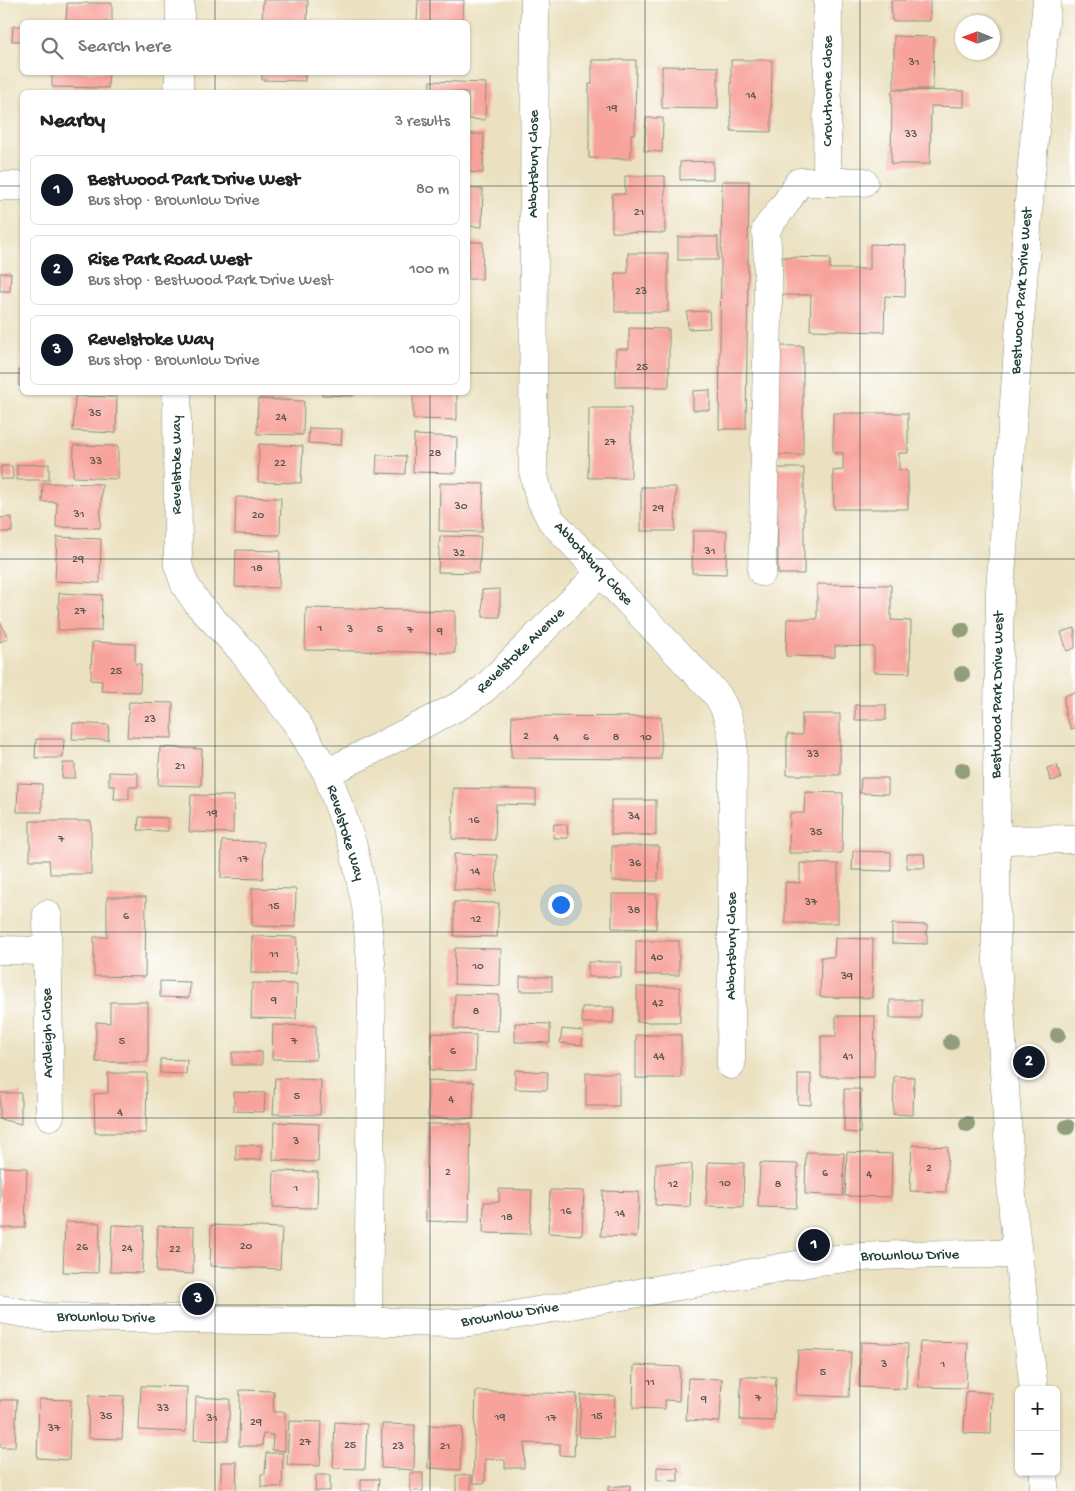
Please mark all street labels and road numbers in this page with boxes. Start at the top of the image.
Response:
street label: Crowthorne Close [819,35,837,147]
street label: Abbotsbury Close [525,110,543,218]
street label: Bestwood Park Drive West [1007,205,1037,376]
street label: Revelstoke Way [168,415,186,515]
street label: Abbotsbury Close [550,518,637,610]
street label: Revelstoke Avenue [473,604,569,698]
street label: Bestwood Park Drive West [988,609,1008,780]
street label: Revelstoke Way [322,783,368,884]
street label: Abbotsbury Close [723,892,741,1000]
street label: Ardleigh Close [38,988,58,1078]
street label: Brownlow Drive [860,1246,960,1266]
street label: Brownlow Drive [459,1298,560,1332]
street label: Brownlow Drive [56,1308,156,1328]

